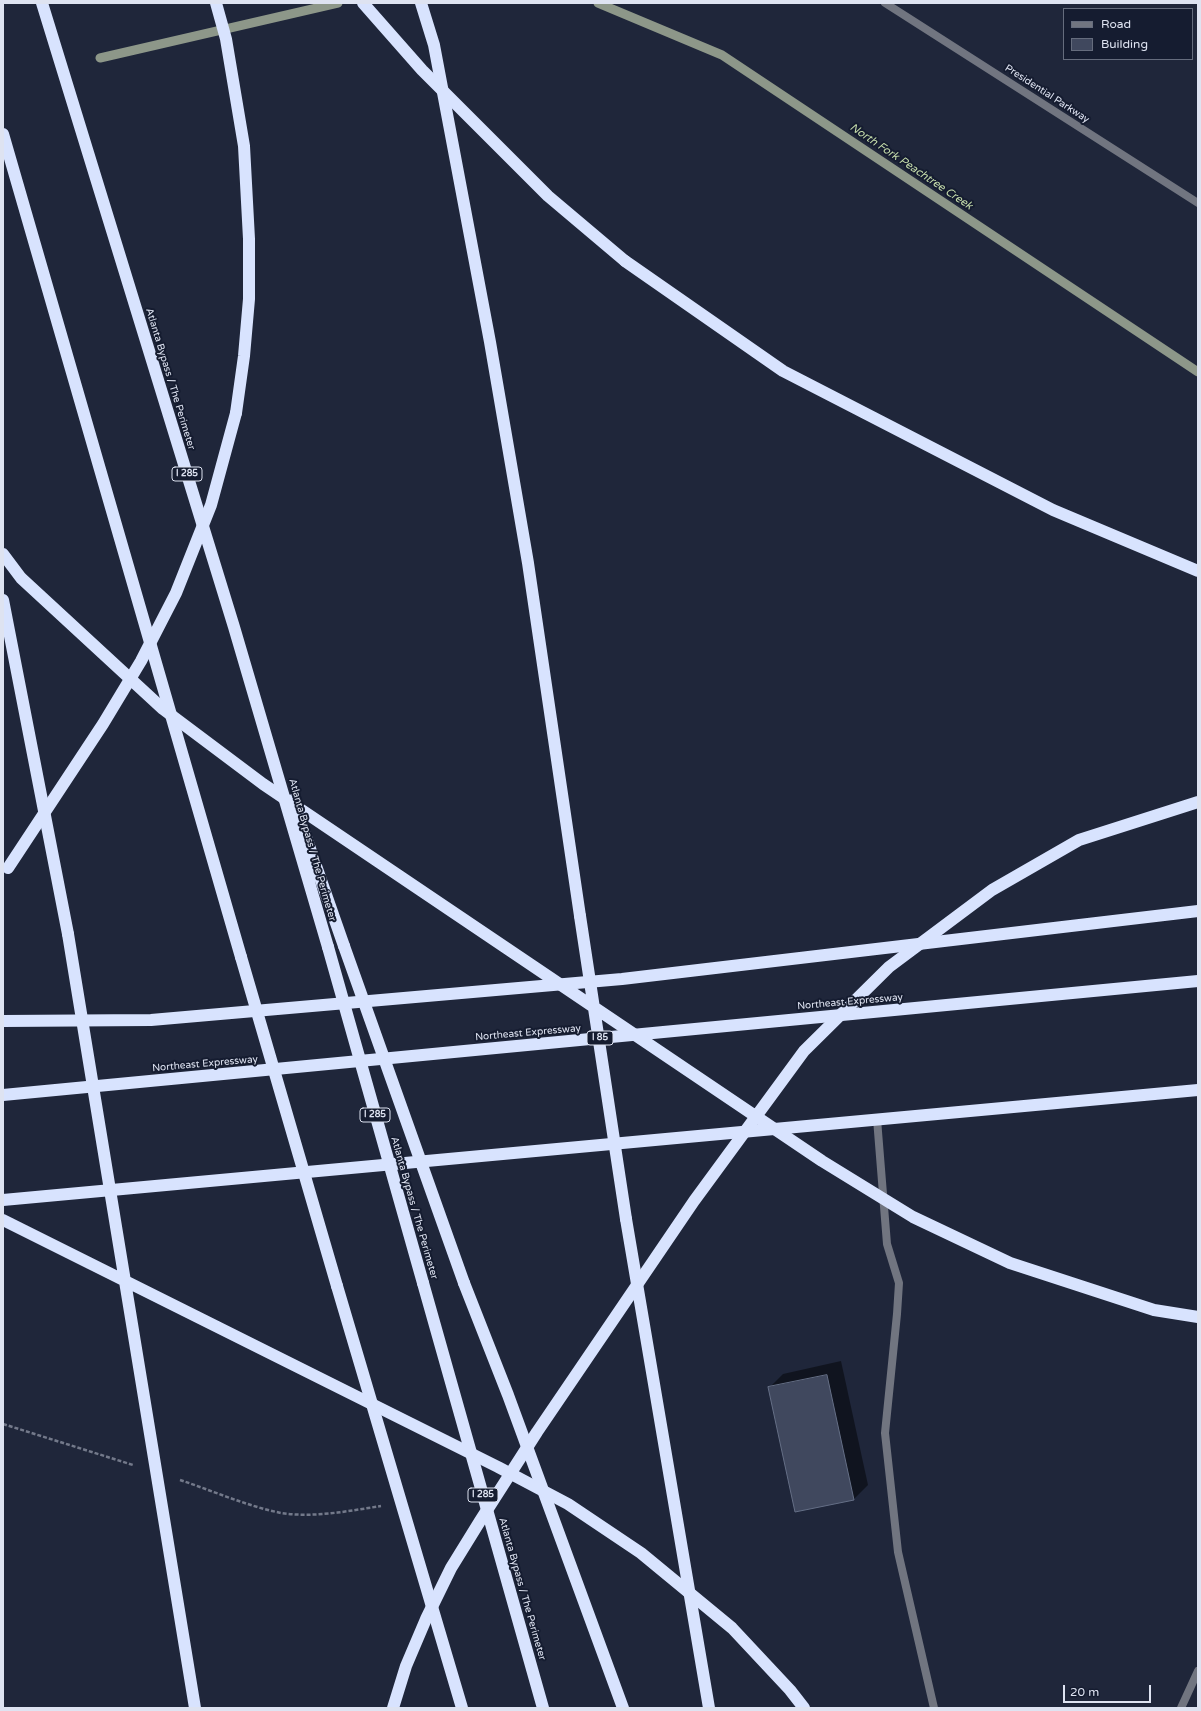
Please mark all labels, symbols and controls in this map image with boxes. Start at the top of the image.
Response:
legend [1063,8,1193,60]
text: Road [1101,17,1131,31]
text: Building [1101,37,1148,51]
street label: Presidential Parkway [1002,62,1092,126]
water label: North Fork Peachtree Creek [847,121,975,213]
street label: Atlanta Bypass / The Perimeter [143,307,197,451]
road number: I 285 [172,467,202,481]
street label: Atlanta Bypass / The Perimeter [286,777,338,923]
street label: Northeast Expressway [797,991,903,1013]
street label: Northeast Expressway [475,1022,581,1044]
road number: I 85 [587,1031,613,1045]
street label: Northeast Expressway [152,1053,258,1075]
road number: I 285 [360,1108,390,1122]
street label: Atlanta Bypass / The Perimeter [388,1135,440,1281]
road number: I 285 [468,1488,498,1502]
street label: Atlanta Bypass / The Perimeter [496,1516,548,1662]
scale bar [1065,1677,1153,1703]
text: 20 m [1070,1685,1099,1699]

